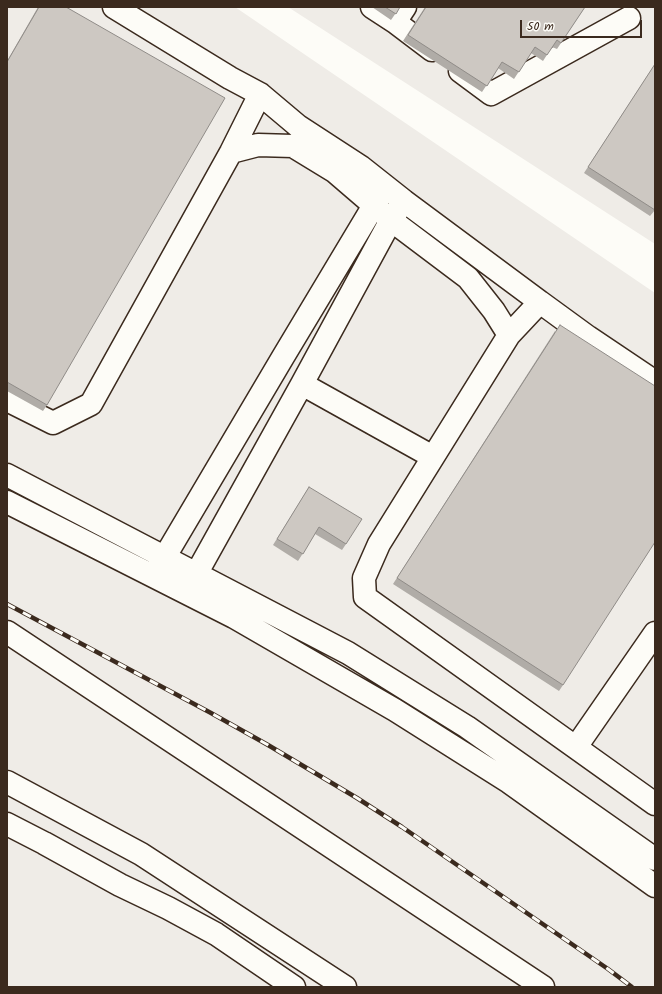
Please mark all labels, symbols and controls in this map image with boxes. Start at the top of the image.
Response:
scale bar [522,12,644,38]
text: 50 m [527,17,554,36]

